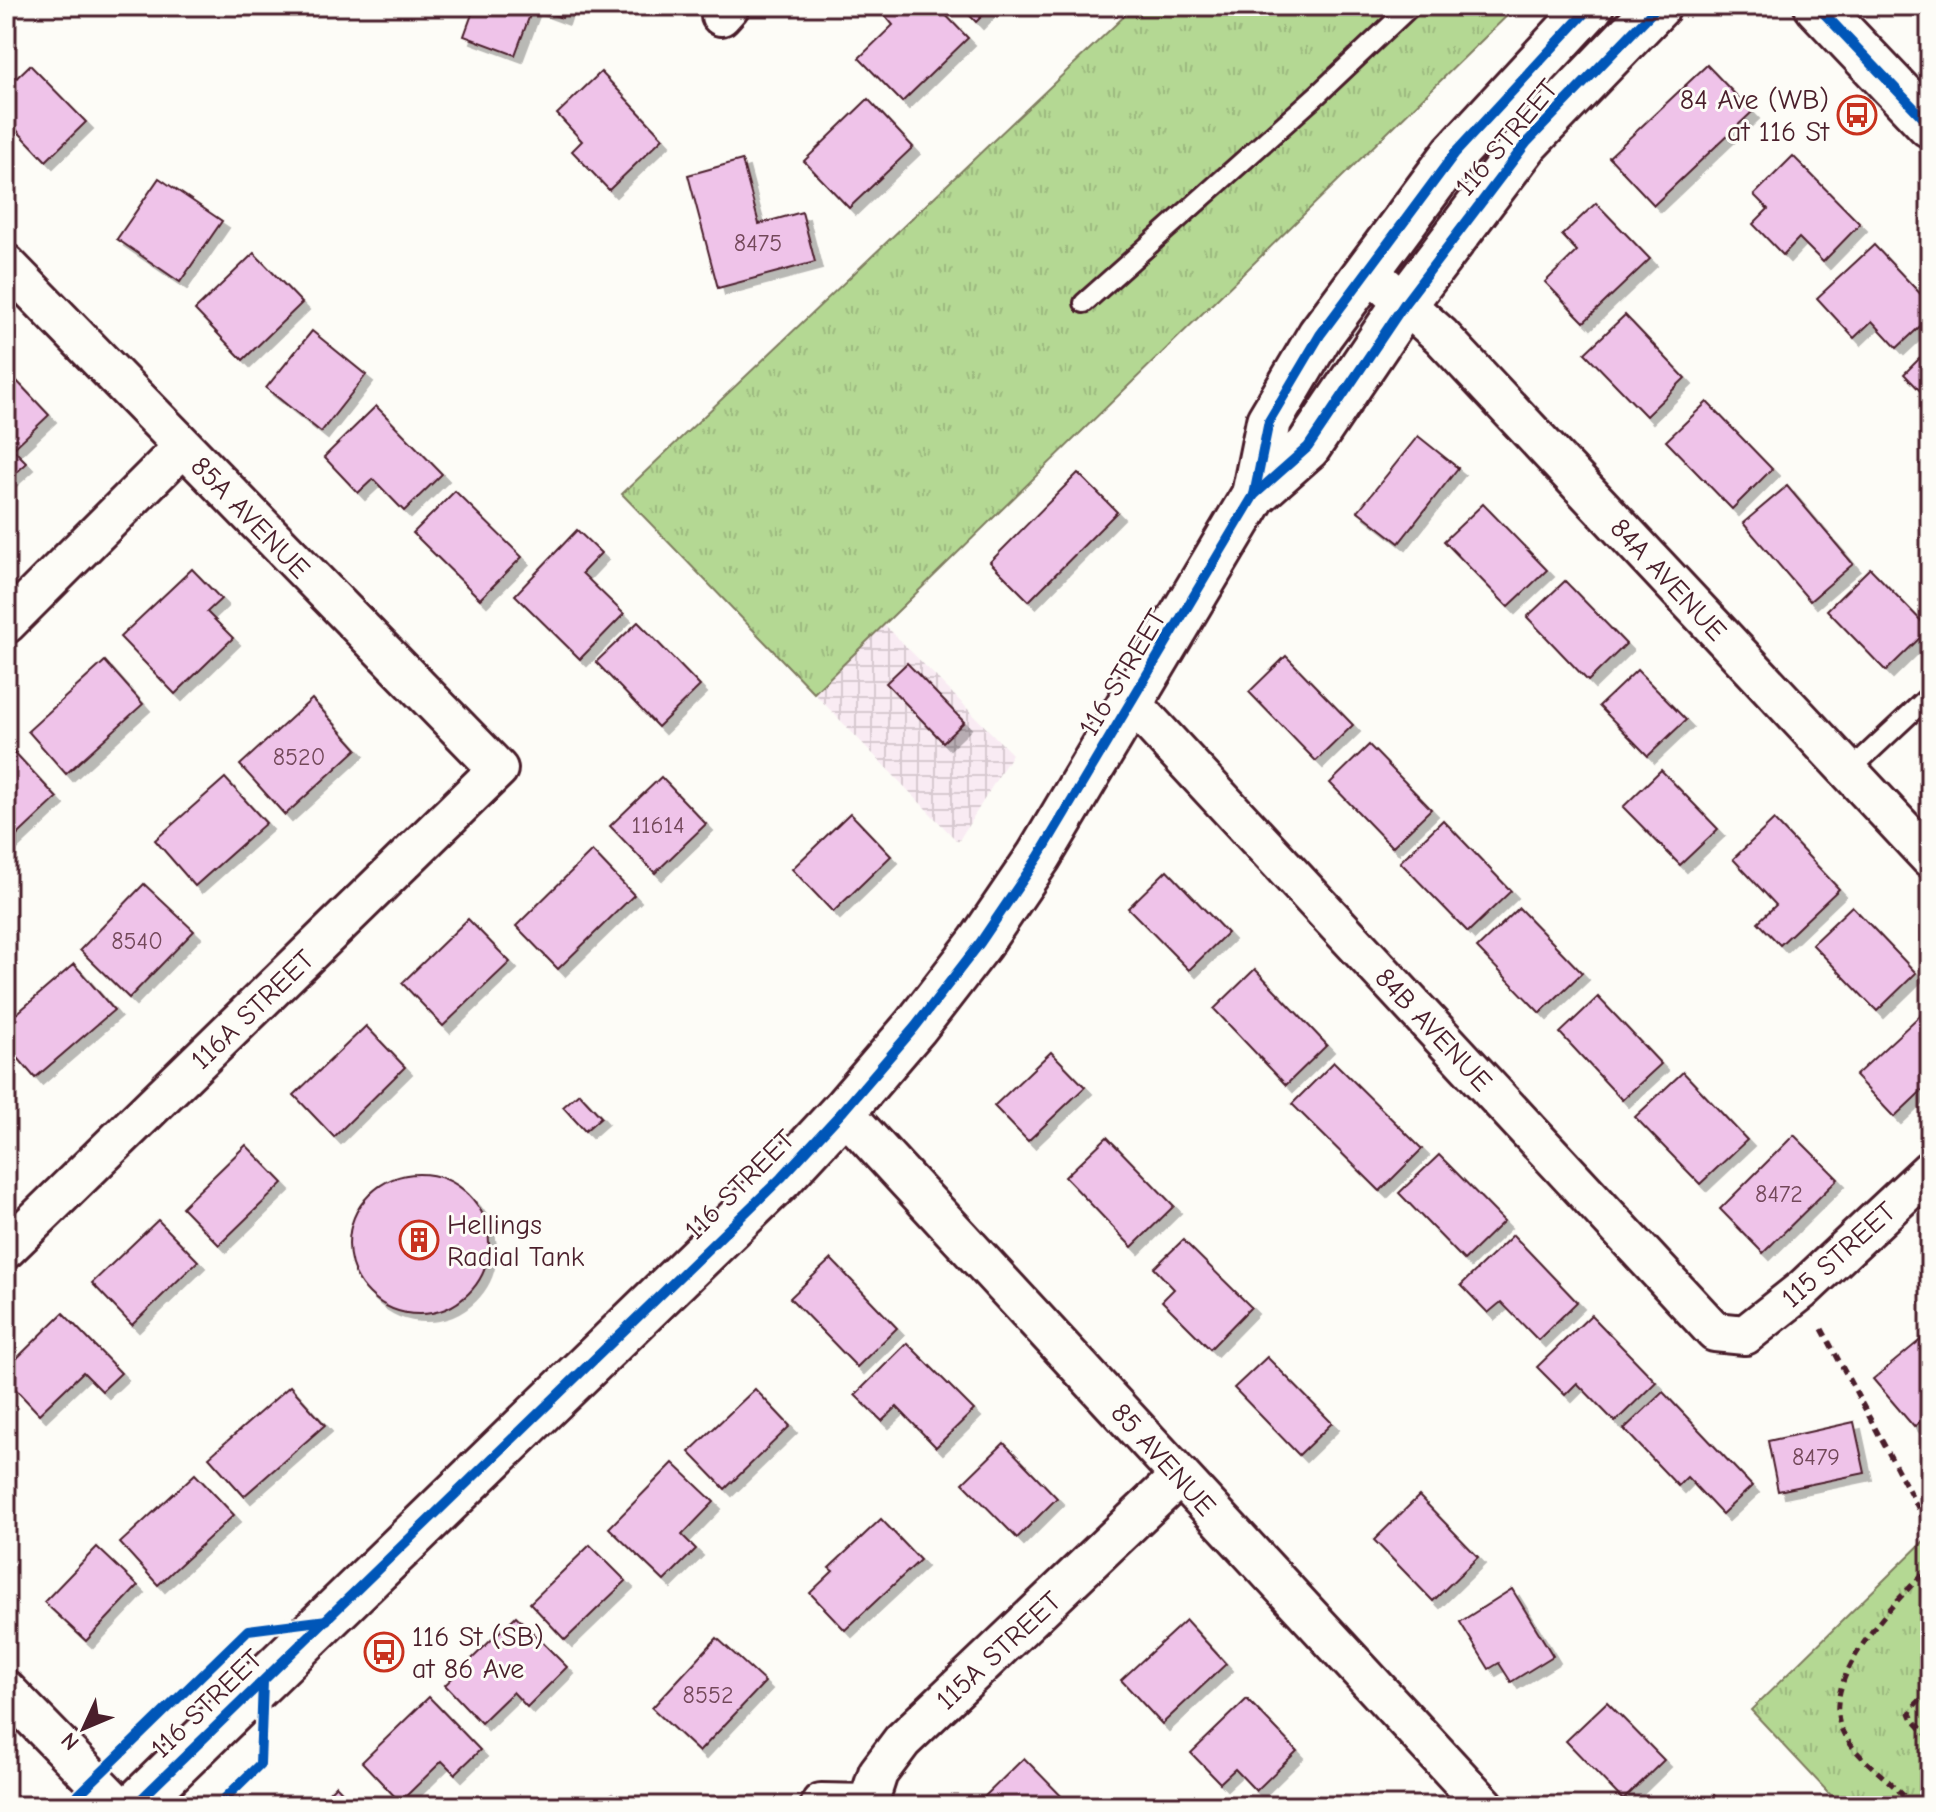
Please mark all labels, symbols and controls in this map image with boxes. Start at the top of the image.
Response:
street label: 116 STREET [1449,73,1565,202]
place label: 84 Ave (WB) at 116 St [1680,84,1830,148]
bus stop icon: 84 Ave (WB) at 116 St [1836,94,1878,136]
house number: 8475 [734,229,782,257]
street label: 85A AVENUE [184,450,316,585]
street label: 84A AVENUE [1604,512,1733,647]
street label: 116 STREET [1073,603,1173,742]
house number: 8520 [273,743,325,771]
house number: 11614 [631,811,685,839]
house number: 8540 [111,927,163,955]
street label: 116A STREET [185,943,321,1076]
street label: 84B AVENUE [1368,962,1498,1098]
street label: 116 STREET [678,1123,801,1246]
house number: 8472 [1755,1180,1803,1208]
street label: 115 STREET [1775,1195,1902,1314]
place label: Hellings Radial Tank [447,1209,585,1273]
building icon: Hellings Radial Tank [398,1219,440,1261]
street label: 85 AVENUE [1104,1397,1222,1523]
house number: 8479 [1792,1443,1840,1471]
street label: 115A STREET [930,1585,1068,1716]
place label: 116 St (SB) at 86 Ave [412,1621,544,1685]
bus stop icon: 116 St (SB) at 86 Ave [363,1631,405,1673]
street label: 116 STREET [145,1643,269,1765]
house number: 8552 [683,1681,733,1709]
north arrow [44,1688,124,1768]
text: N [56,1727,85,1755]

